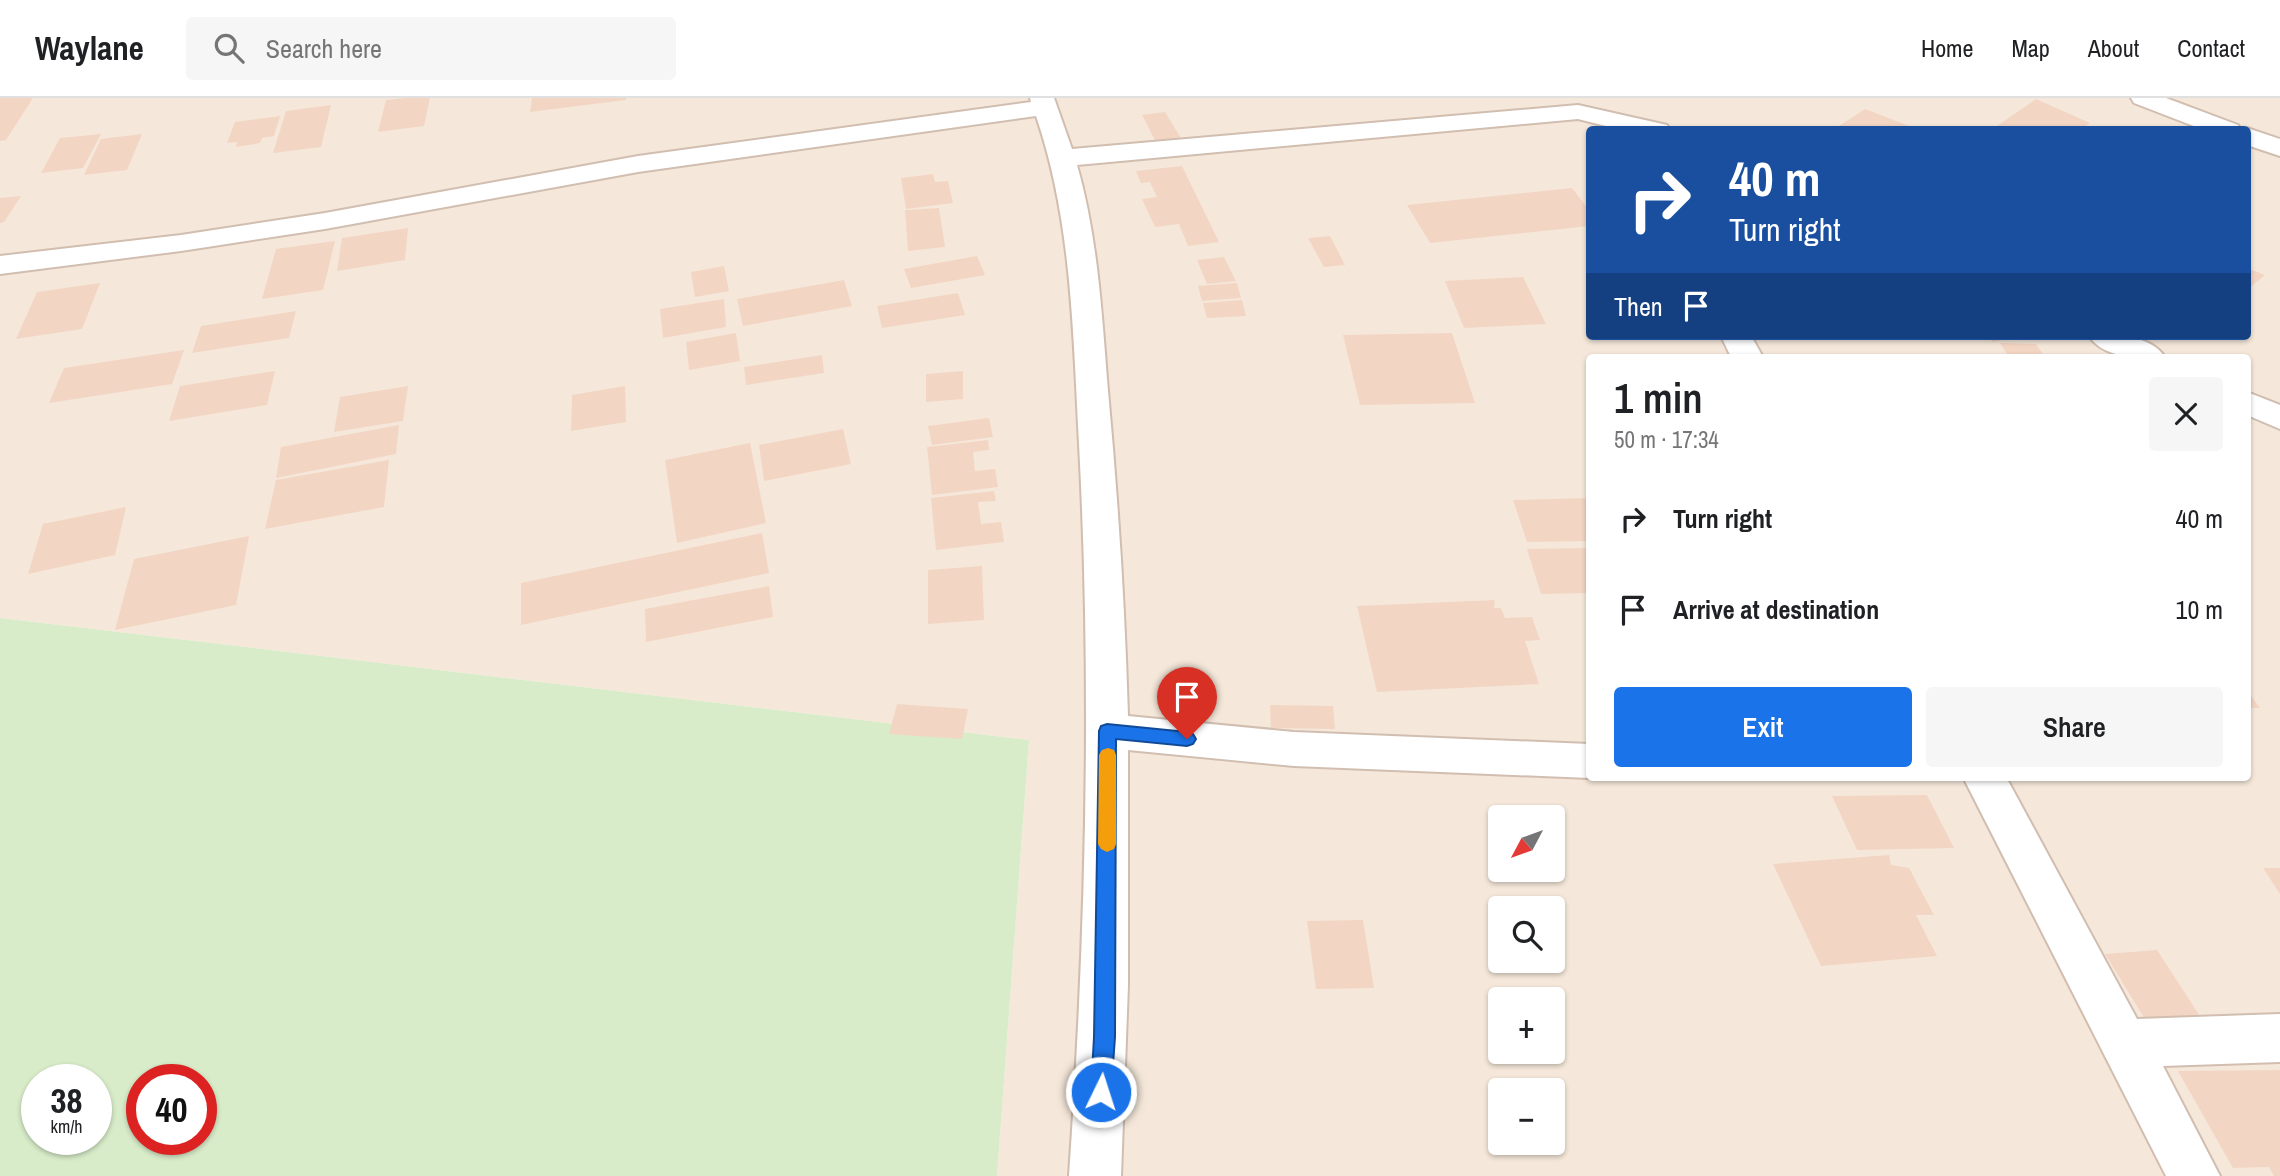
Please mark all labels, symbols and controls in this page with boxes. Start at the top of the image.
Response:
search box [186,17,676,80]
text: Waylane [35,26,144,70]
icon: search [210,29,248,67]
text: Search here [266,31,382,66]
text: Home [1921,32,1973,64]
text: Map [2011,32,2050,64]
text: About [2088,32,2139,64]
text: Contact [2177,32,2245,64]
text: 40 m [1729,145,1821,211]
icon: right [1614,154,1705,245]
text: Turn right [1729,208,1841,251]
icon: arrive [1677,287,1715,325]
text: Then [1614,289,1663,324]
text: 1 min [1614,370,1703,426]
button: close [2149,377,2223,451]
text: 50 m · 17:34 [1614,424,1719,455]
icon: right [1614,500,1652,538]
text: Turn right [1673,501,1772,536]
text: 40 m [2176,501,2223,536]
icon: arrive [1614,591,1652,629]
text: Arrive at destination [1673,592,1879,627]
text: 10 m [2176,592,2223,627]
pin [1157,667,1217,739]
icon: arrive [1168,678,1206,716]
button: Exit [1614,687,1912,767]
button: Share [1926,687,2223,767]
north arrow [1488,805,1564,882]
map controls [1488,805,1565,1155]
button: search [1488,896,1565,973]
button: + [1488,987,1565,1064]
position arrow [1064,1055,1138,1129]
speed limit sign: 40 [126,1064,217,1155]
text: 38 [51,1077,82,1124]
button: − [1488,1078,1565,1155]
text: km/h [51,1114,83,1139]

